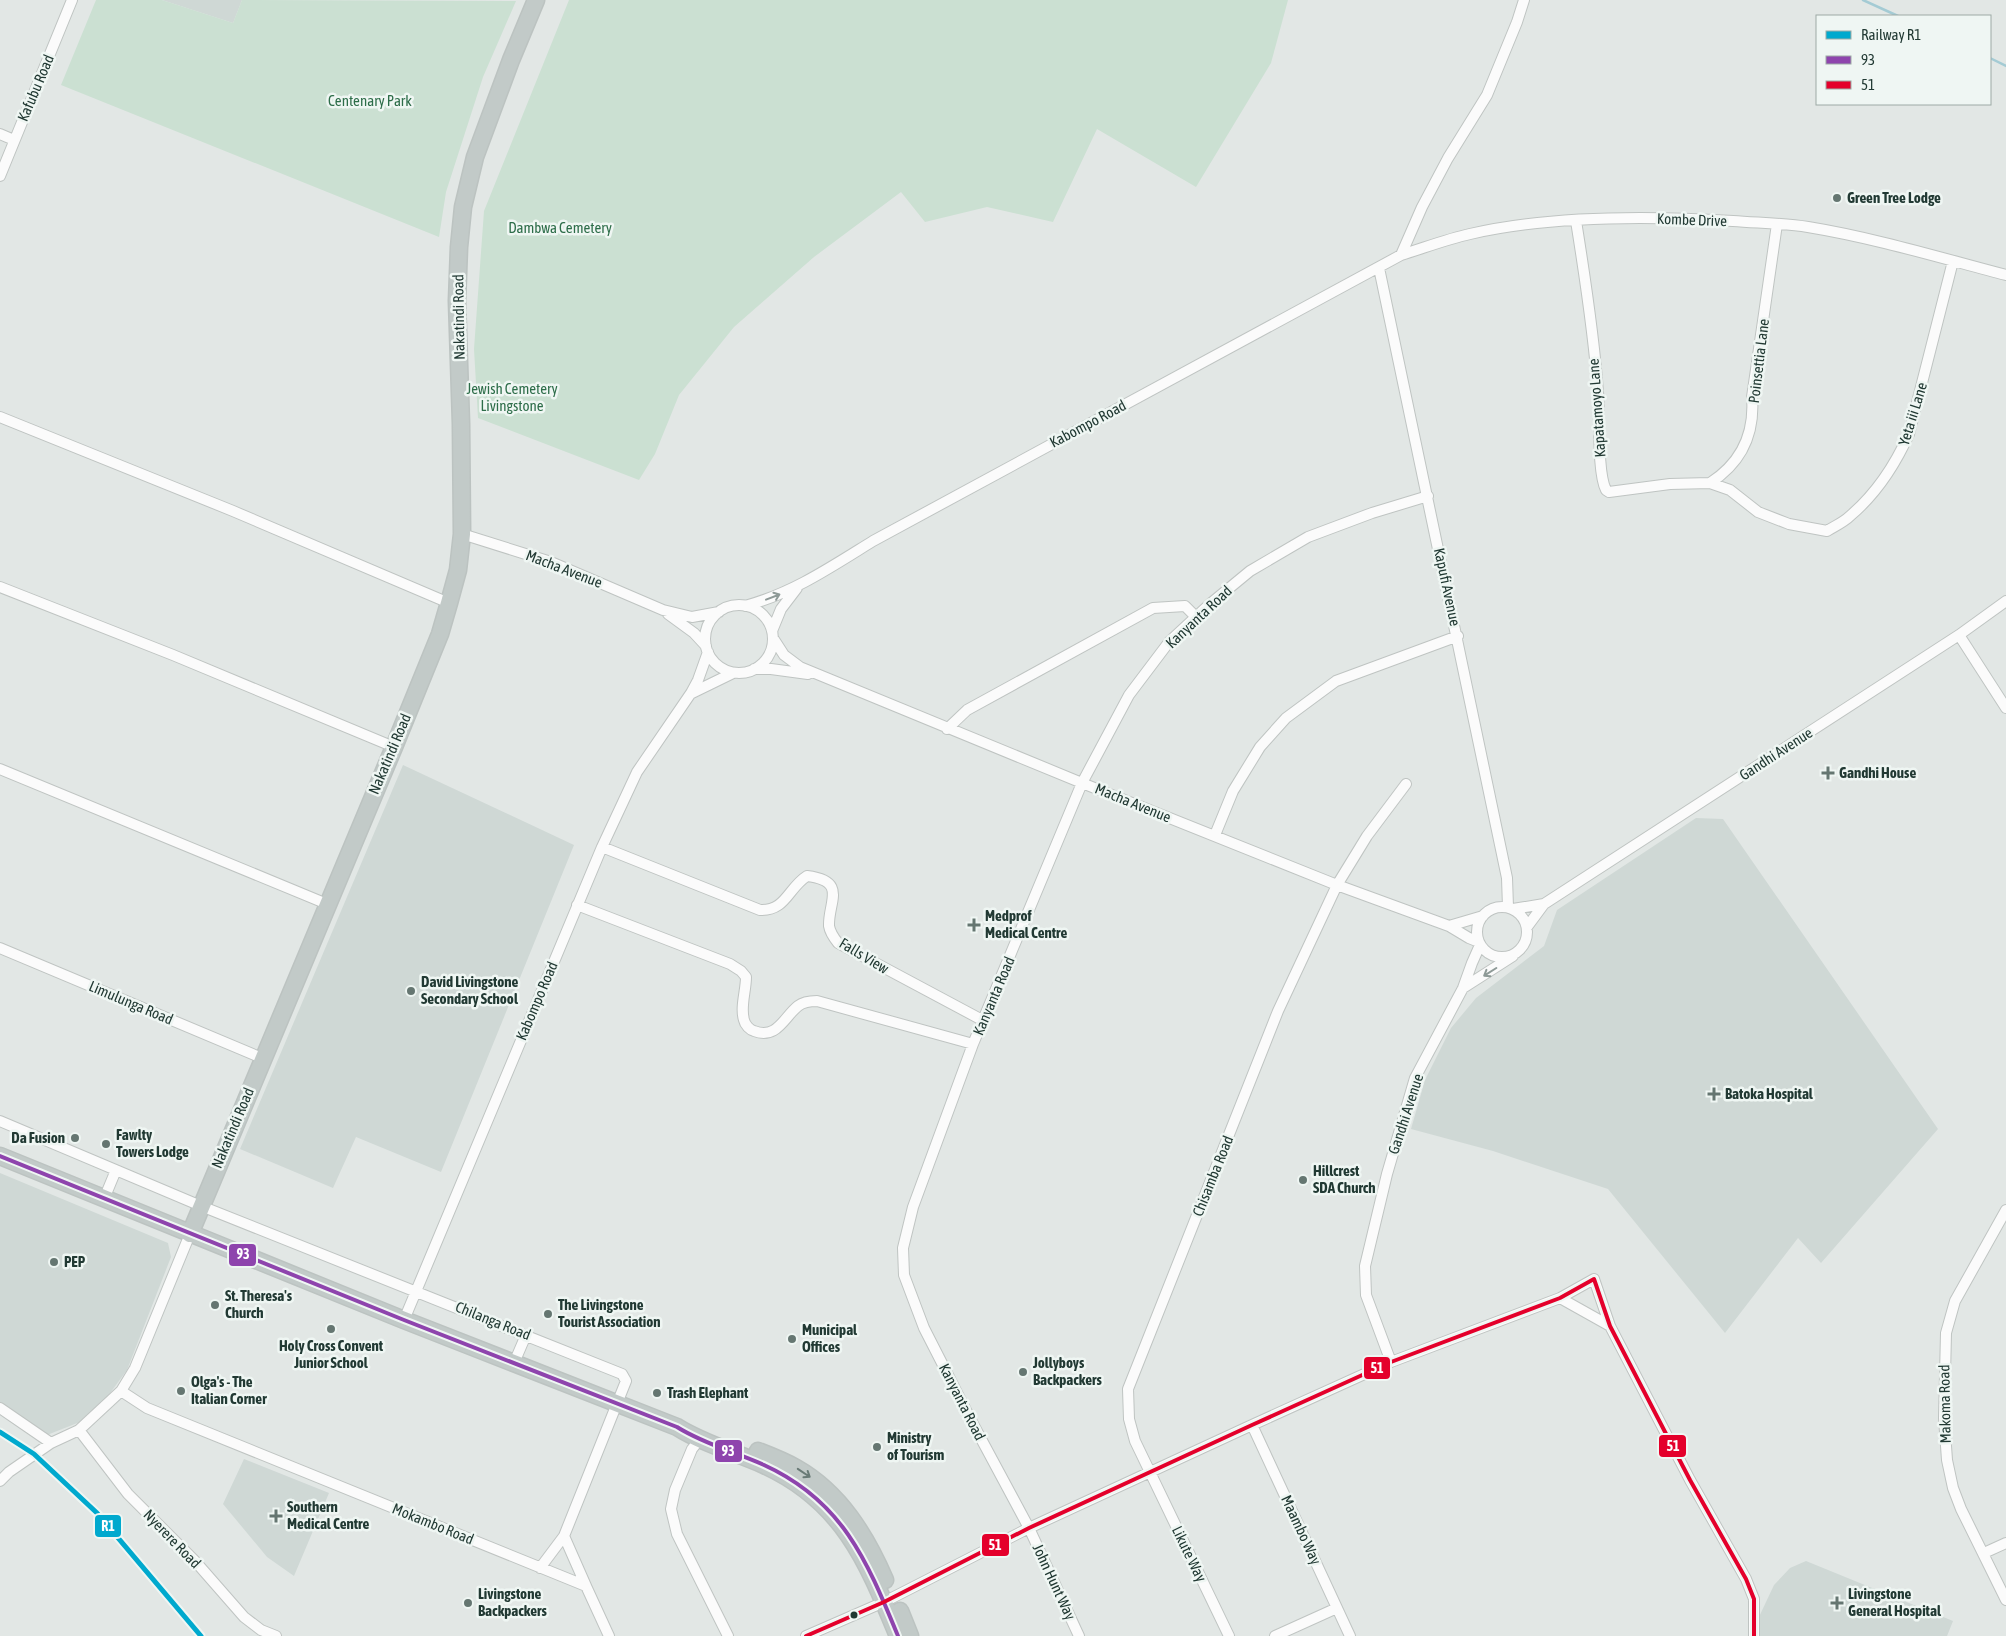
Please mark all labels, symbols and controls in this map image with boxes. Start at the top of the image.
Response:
legend [1816,15,1991,105]
text: Railway R1 [1861,26,1921,43]
text: 93 [1861,51,1875,68]
street label: Kafubu Road [14,52,57,124]
text: 51 [1861,76,1875,93]
park label: Centenary Park [328,92,412,109]
place label: Green Tree Lodge [1847,189,1941,206]
marker: Green Tree Lodge [1831,192,1843,204]
street label: Kombe Drive [1657,210,1727,229]
park label: Dambwa Cemetery [508,219,612,236]
street label: Nakatindi Road [449,274,468,360]
street label: Poinsettia Lane [1745,318,1772,404]
street label: Kapatamoyo Lane [1585,358,1608,458]
park label: Jewish Cemetery Livingstone [466,380,558,414]
street label: Yeta iii Lane [1895,380,1930,448]
street label: Kabompo Road [1047,396,1129,451]
street label: Macha Avenue [524,546,605,591]
street label: Kapufi Avenue [1431,546,1464,628]
street label: Kanyanta Road [1162,582,1235,651]
one-way arrow [765,592,780,601]
street label: Nakatindi Road [365,711,414,797]
street label: Gandhi Avenue [1736,724,1816,783]
place label: Gandhi House [1839,764,1916,781]
marker: Gandhi House [1821,766,1835,780]
street label: Macha Avenue [1093,780,1174,826]
place label: Medprof Medical Centre [985,907,1067,941]
marker: Medprof Medical Centre [967,918,981,932]
street label: Falls View [837,934,892,977]
street label: Kanyanta Road [969,954,1018,1038]
street label: Kabompo Road [512,959,561,1043]
one-way arrow [1483,968,1497,978]
place label: David Livingstone Secondary School [421,973,519,1007]
street label: Limulunga Road [87,977,176,1028]
marker: David Livingstone Secondary School [405,985,417,997]
street label: Gandhi Avenue [1385,1071,1427,1156]
street label: Nakatindi Road [208,1085,257,1171]
place label: Batoka Hospital [1725,1085,1814,1102]
marker: Batoka Hospital [1707,1087,1721,1101]
place label: Fawlty Towers Lodge [116,1126,189,1160]
place label: Da Fusion [11,1129,65,1146]
marker: Da Fusion [69,1132,81,1144]
street label: Chisamba Road [1189,1133,1236,1219]
marker: Fawlty Towers Lodge [100,1138,112,1150]
place label: Hillcrest SDA Church [1313,1162,1376,1196]
marker: Hillcrest SDA Church [1297,1174,1309,1186]
line badge: 93 [228,1243,257,1267]
text: 93 [236,1246,250,1262]
place label: PEP [64,1253,86,1270]
marker: PEP [48,1256,60,1268]
place label: St. Theresa's Church [225,1287,293,1321]
place label: The Livingstone Tourist Association [558,1296,661,1330]
street label: Chilanga Road [453,1298,533,1343]
marker: St. Theresa's Church [209,1299,221,1311]
marker: The Livingstone Tourist Association [542,1308,554,1320]
place label: Municipal Offices [802,1321,858,1355]
marker: Holy Cross Convent Junior School [325,1323,337,1335]
marker: Municipal Offices [786,1333,798,1345]
place label: Holy Cross Convent Junior School [279,1337,384,1371]
place label: Jollyboys Backpackers [1032,1354,1102,1388]
line badge: 51 [1363,1356,1391,1380]
text: 51 [1370,1360,1384,1376]
street label: Kanyanta Road [936,1361,989,1443]
street label: Makoma Road [1935,1364,1954,1444]
marker: Jollyboys Backpackers [1017,1366,1029,1378]
place label: Olga's - The Italian Corner [191,1373,267,1407]
place label: Trash Elephant [667,1384,749,1401]
marker: Olga's - The Italian Corner [175,1385,187,1397]
marker: Trash Elephant [651,1387,663,1399]
place label: Ministry of Tourism [887,1429,944,1463]
line badge: 51 [1658,1434,1687,1458]
text: 51 [1666,1438,1680,1454]
line badge: 93 [714,1439,743,1463]
marker: Ministry of Tourism [871,1441,883,1453]
text: 93 [721,1443,735,1459]
one-way arrow [797,1469,811,1479]
street label: Maambo Way [1278,1492,1325,1567]
place label: Southern Medical Centre [287,1498,369,1532]
street label: Mokambo Road [390,1499,476,1548]
street label: Nyerere Road [140,1506,204,1571]
marker: Southern Medical Centre [269,1509,283,1523]
line badge: R1 [94,1514,122,1538]
text: R1 [101,1518,115,1534]
street label: Likute Way [1169,1523,1210,1584]
line badge: 51 [981,1533,1010,1557]
text: 51 [988,1537,1002,1553]
street label: John Hunt Way [1029,1541,1079,1622]
place label: Livingstone Backpackers [478,1585,547,1619]
place label: Livingstone General Hospital [1848,1585,1942,1619]
marker: Livingstone General Hospital [1830,1596,1844,1610]
marker: Livingstone Backpackers [462,1597,474,1609]
unlabelled marker [849,1610,859,1620]

